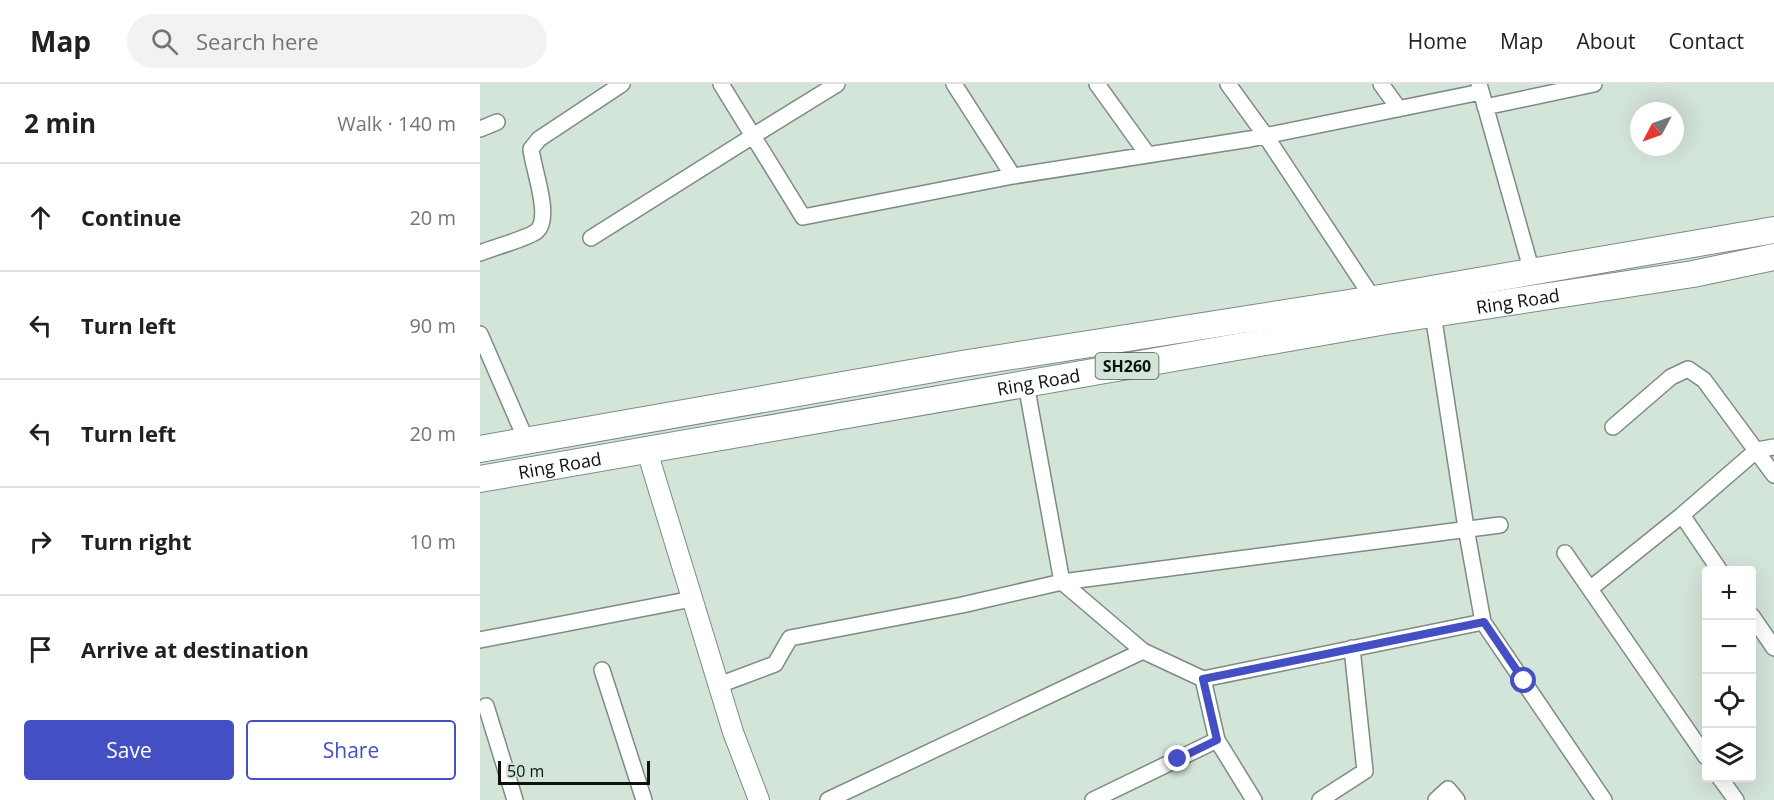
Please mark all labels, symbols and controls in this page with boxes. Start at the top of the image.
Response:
search box [127,14,547,68]
text: Map [30,22,91,60]
icon: search [148,25,181,58]
text: Search here [196,26,319,56]
text: Home [1408,27,1467,55]
text: Map [1500,27,1543,55]
text: About [1576,27,1636,55]
text: Contact [1669,27,1744,55]
north arrow [1630,102,1684,156]
text: 2 min [24,105,96,141]
text: Walk · 140 m [337,110,456,137]
icon: ahead [24,201,57,234]
text: Continue [81,202,181,232]
text: 20 m [409,204,456,231]
street label: Ring Road [1474,283,1561,319]
icon: left [24,309,57,342]
text: Turn left [81,310,176,340]
text: 90 m [409,312,456,339]
road number: SH260 [1096,353,1158,379]
street label: Ring Road [995,363,1082,401]
icon: left [24,417,57,450]
text: Turn left [81,418,176,448]
text: 20 m [409,420,456,447]
street label: Ring Road [516,446,603,484]
icon: right [24,525,57,558]
text: Turn right [81,526,192,556]
text: 10 m [409,528,456,555]
map controls [1702,566,1756,782]
button: + [1702,566,1756,620]
button: − [1702,620,1756,674]
icon: arrive [24,633,57,666]
text: Arrive at destination [81,634,309,664]
route start [1510,667,1536,693]
button: locate [1702,674,1756,728]
button: Save [24,720,234,780]
button: Share [246,720,456,780]
button: layers [1702,728,1756,782]
route end [1164,745,1190,771]
scale bar [498,758,650,786]
text: 50 m [507,760,544,782]

